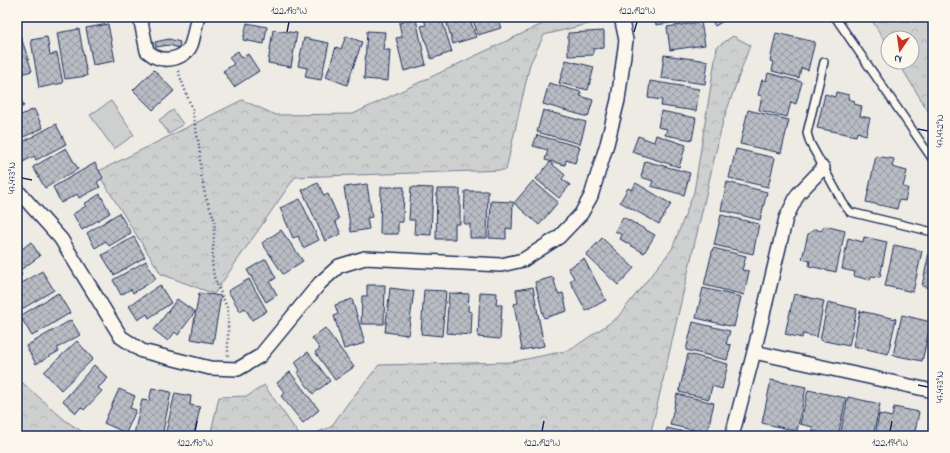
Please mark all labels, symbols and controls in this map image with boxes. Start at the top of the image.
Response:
text: 122.190°W [271,4,307,19]
text: 122.192°W [619,4,656,19]
north arrow [880,30,920,70]
text: N [893,50,903,67]
text: 47.472°N [933,114,948,147]
text: 47.473°N [5,162,20,194]
text: 47.473°N [933,371,948,403]
text: 122.190°W [177,436,213,451]
text: 122.192°W [524,436,561,451]
text: 122.194°W [872,436,908,451]

